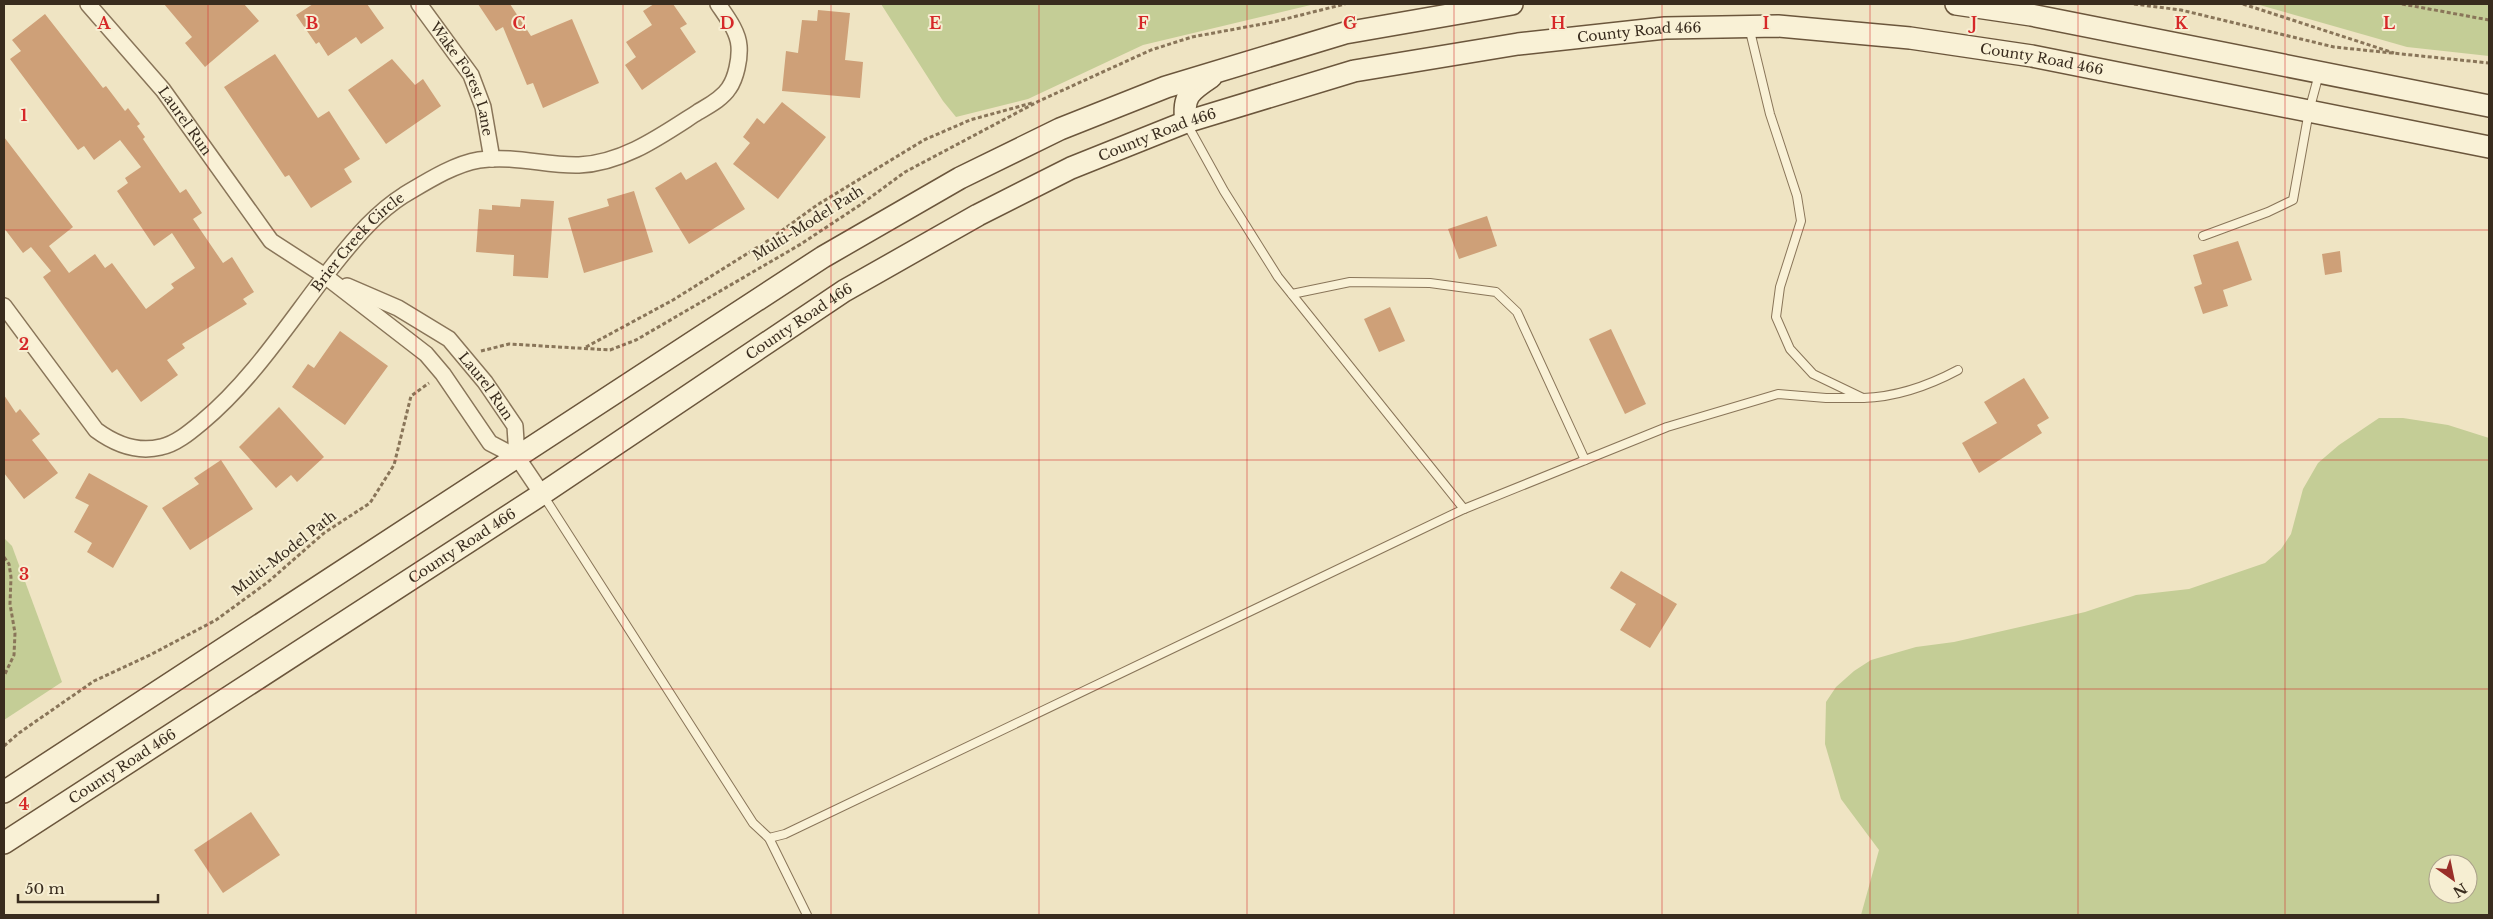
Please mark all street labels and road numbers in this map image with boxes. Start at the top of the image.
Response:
street label: Wake Forest Lane [426,18,497,137]
street label: County Road 466 [1576,18,1702,47]
street label: County Road 466 [1979,39,2105,79]
street label: Laurel Run [154,83,216,159]
street label: County Road 466 [1096,104,1218,165]
street label: Multi-Model Path [749,181,867,264]
street label: Brier Creek Circle [307,188,408,295]
street label: County Road 466 [742,279,856,364]
street label: Laurel Run [455,348,517,424]
street label: County Road 466 [405,504,519,587]
street label: Multi-Model Path [228,506,340,599]
street label: County Road 466 [65,725,180,808]

